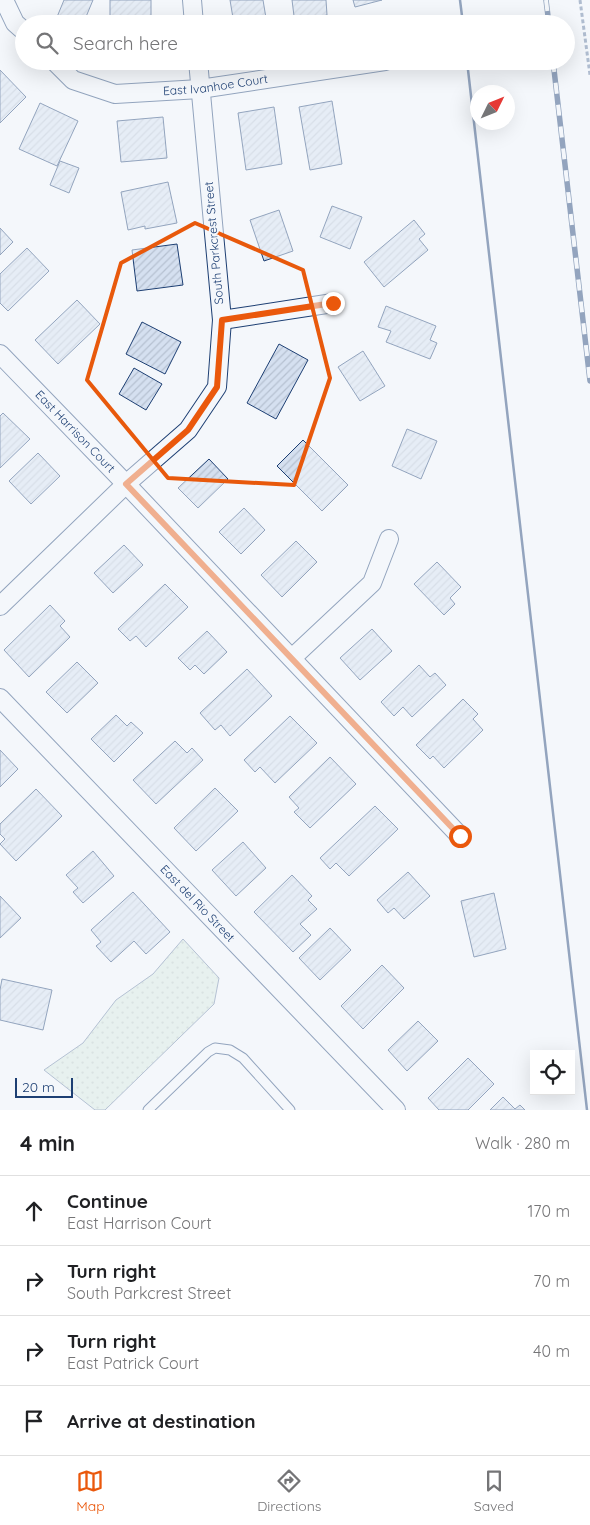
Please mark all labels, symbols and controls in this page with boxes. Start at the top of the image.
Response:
search box [15,15,575,70]
icon: search [33,29,61,57]
text: Search here [73,31,178,55]
street label: East Ivanhoe Court [163,71,269,98]
north arrow [470,85,515,130]
street label: South Parkcrest Street [201,181,226,305]
route end [322,292,345,315]
street label: East Harrison Court [32,387,119,475]
route start [449,825,472,848]
street label: East del Rio Street [157,861,238,945]
map controls [530,1050,575,1095]
button: locate [530,1050,575,1095]
scale bar [15,1075,72,1098]
text: 20 m [22,1078,55,1096]
text: 4 min [20,1130,75,1156]
text: Walk · 280 m [475,1133,570,1153]
text: Continue [67,1189,148,1213]
icon: ahead [20,1197,48,1225]
text: 170 m [527,1201,570,1221]
text: East Harrison Court [67,1213,212,1233]
text: Turn right [67,1259,156,1283]
icon: right [20,1267,48,1295]
text: 70 m [533,1271,570,1291]
text: South Parkcrest Street [67,1283,231,1303]
text: Turn right [67,1329,156,1353]
icon: right [20,1337,48,1365]
text: 40 m [533,1341,570,1361]
text: East Patrick Court [67,1353,199,1373]
icon: arrive [20,1407,48,1435]
text: Arrive at destination [67,1409,256,1433]
tab: Map [76,1467,105,1515]
tab: Directions [257,1467,321,1515]
tab: Saved [474,1467,514,1515]

